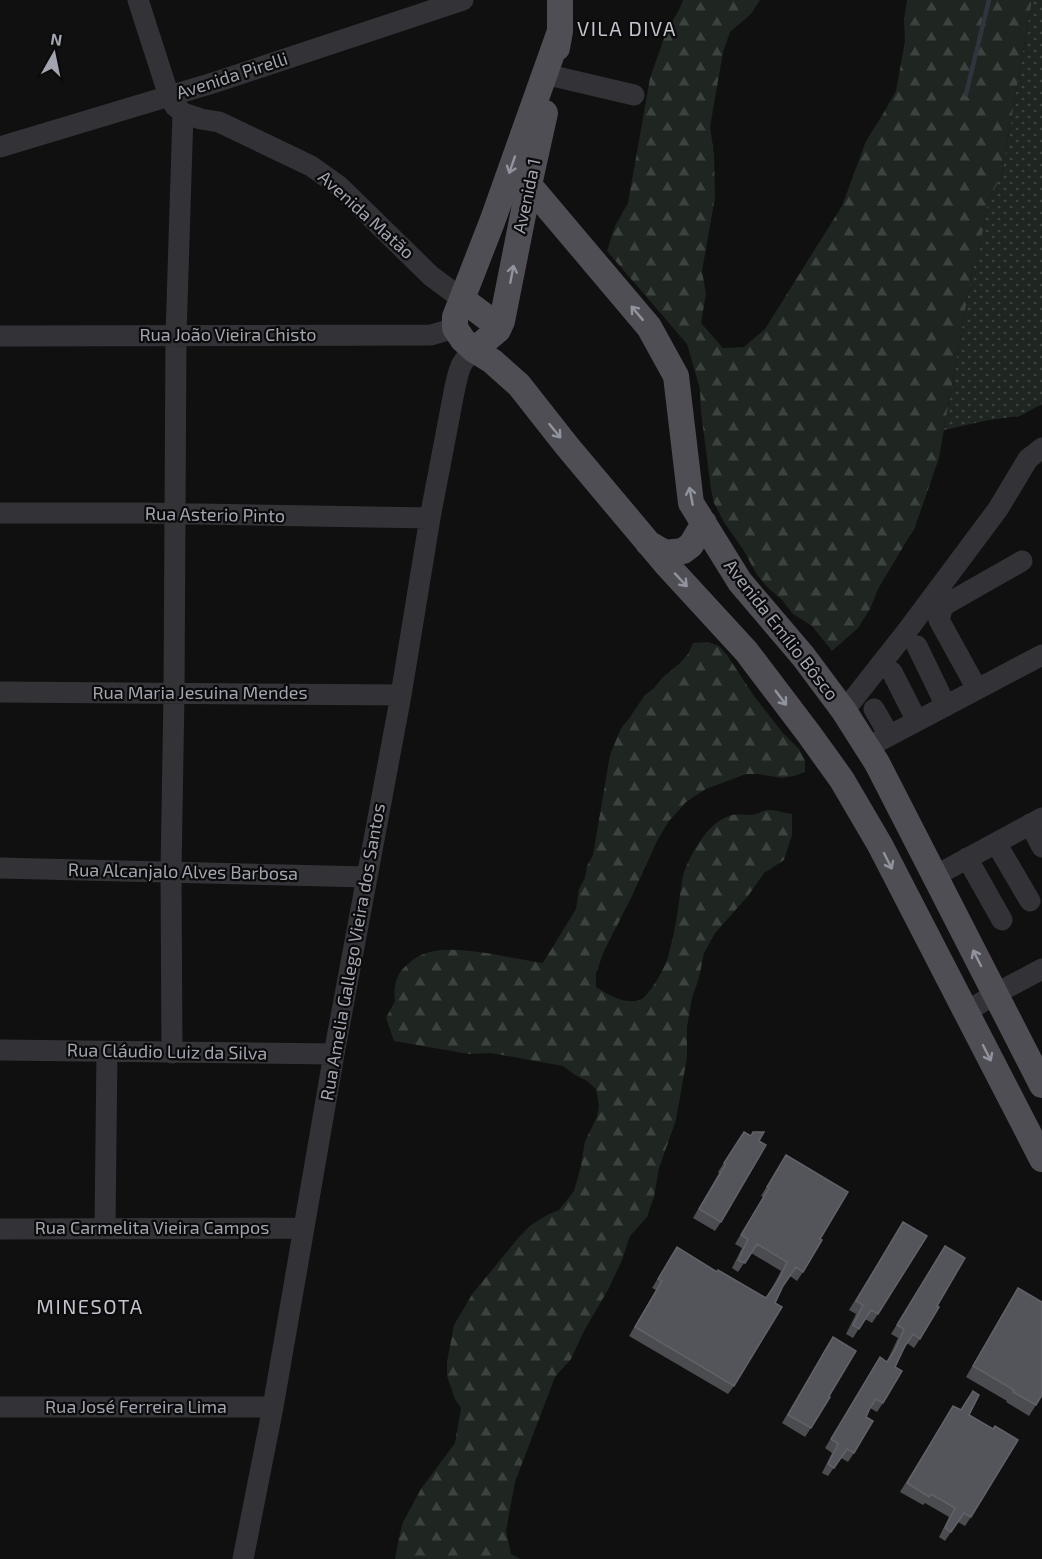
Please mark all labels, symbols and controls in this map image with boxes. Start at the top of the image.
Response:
district label: VILA DIVA [577,16,677,40]
north arrow [24,24,84,84]
text: N [49,28,64,49]
street label: Avenida Pirelli [173,47,290,103]
one-way arrow [505,155,516,174]
street label: Avenida 1 [507,156,545,235]
street label: Avenida Matão [314,165,419,263]
one-way arrow [507,264,518,284]
one-way arrow [631,305,644,321]
street label: Rua João Vieira Chisto [139,323,317,345]
one-way arrow [548,423,562,438]
one-way arrow [685,487,696,506]
street label: Rua Asterio Pinto [145,502,285,526]
street label: Avenida Emílio Bôsco [720,555,844,704]
one-way arrow [674,572,688,587]
street label: Rua Maria Jesuina Mendes [92,681,308,703]
one-way arrow [775,690,788,706]
street label: Rua Amelia Gallego Vieira dos Santos [315,801,389,1102]
one-way arrow [882,852,894,869]
street label: Rua Alcanjalo Alves Barbosa [68,858,298,884]
one-way arrow [971,950,983,967]
street label: Rua Cláudio Luiz da Silva [67,1038,267,1064]
one-way arrow [981,1044,993,1061]
street label: Rua Carmelita Vieira Campos [35,1216,269,1238]
district label: MINESOTA [36,1294,144,1318]
street label: Rua José Ferreira Lima [45,1395,227,1417]

